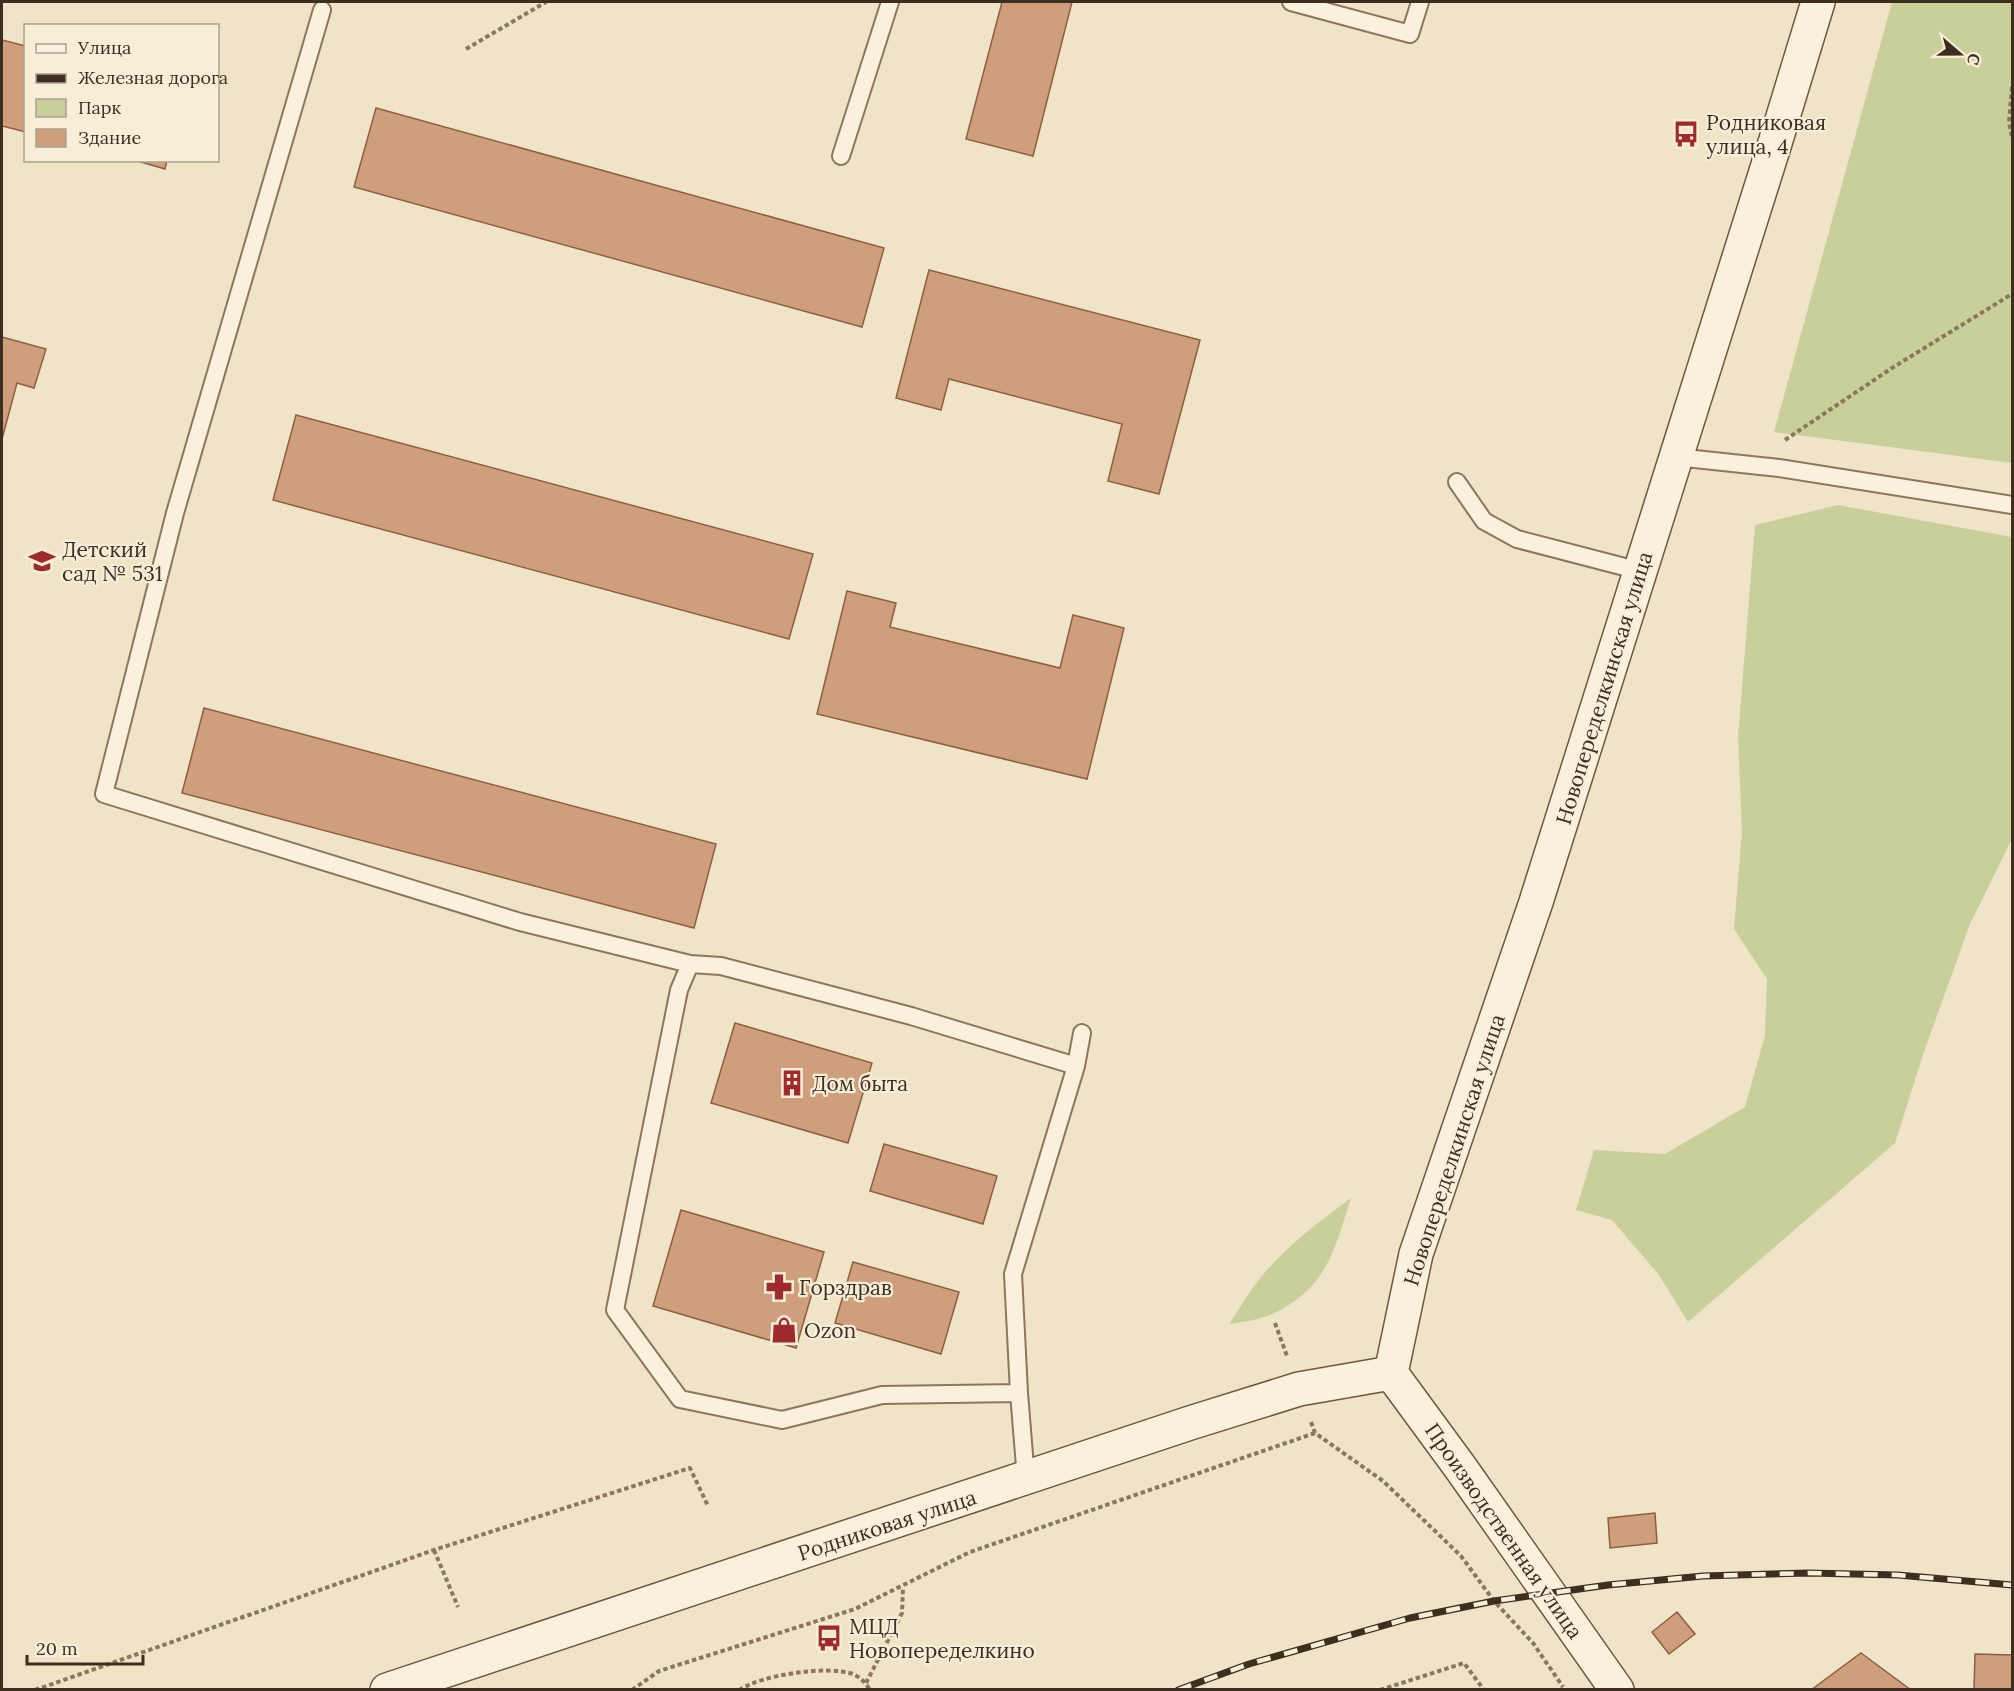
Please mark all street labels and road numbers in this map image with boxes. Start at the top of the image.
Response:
street label: Новопеределкинская улица [1550,548,1658,828]
street label: Новопеределкинская улица [1397,1011,1511,1289]
street label: Производственная улица [1419,1418,1589,1644]
street label: Родниковая улица [794,1483,980,1567]

